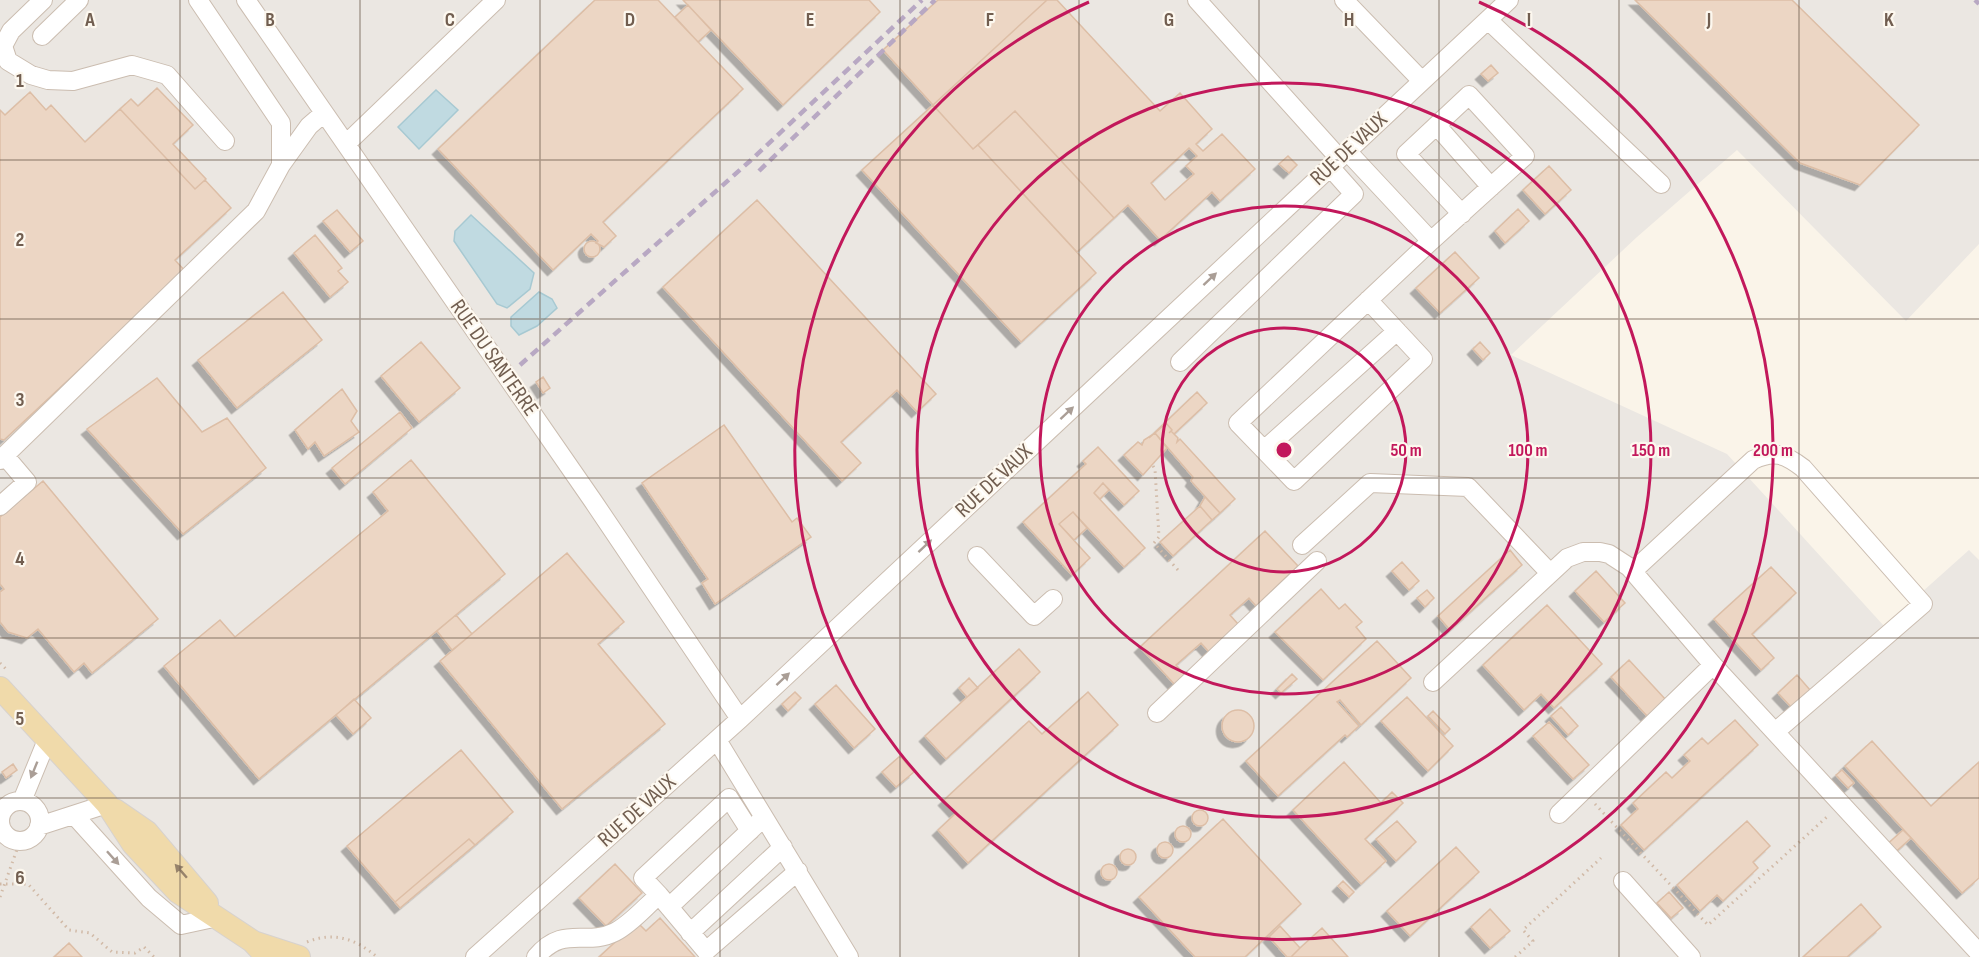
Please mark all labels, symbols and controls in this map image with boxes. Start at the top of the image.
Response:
text: A [84,8,95,32]
text: B [265,8,275,32]
text: C [445,8,455,32]
text: D [625,8,635,32]
text: E [806,8,814,32]
text: F [986,8,994,32]
text: G [1164,8,1174,32]
text: H [1344,8,1354,32]
text: I [1527,8,1531,32]
text: J [1706,8,1711,32]
text: K [1884,8,1894,32]
text: 1 [16,69,24,93]
street label: RUE DE VAUX [1305,106,1394,191]
text: 2 [16,228,24,252]
one-way arrow [1202,273,1216,287]
street label: RUE DU SANTERRE [444,294,544,422]
text: 3 [16,388,25,412]
one-way arrow [1060,406,1074,420]
street label: RUE DE VAUX [950,438,1039,523]
centre of rings [1274,440,1294,460]
text: 50 m [1390,440,1422,461]
text: 100 m [1509,440,1548,461]
text: 150 m [1632,440,1670,461]
text: 200 m [1753,440,1793,461]
one-way arrow [917,540,932,553]
text: 4 [15,547,25,571]
one-way arrow [775,672,790,686]
text: 5 [16,707,25,731]
one-way arrow [29,762,39,780]
street label: RUE DE VAUX [592,769,682,853]
one-way arrow [106,850,119,865]
one-way arrow [175,863,188,879]
text: 6 [15,866,25,890]

